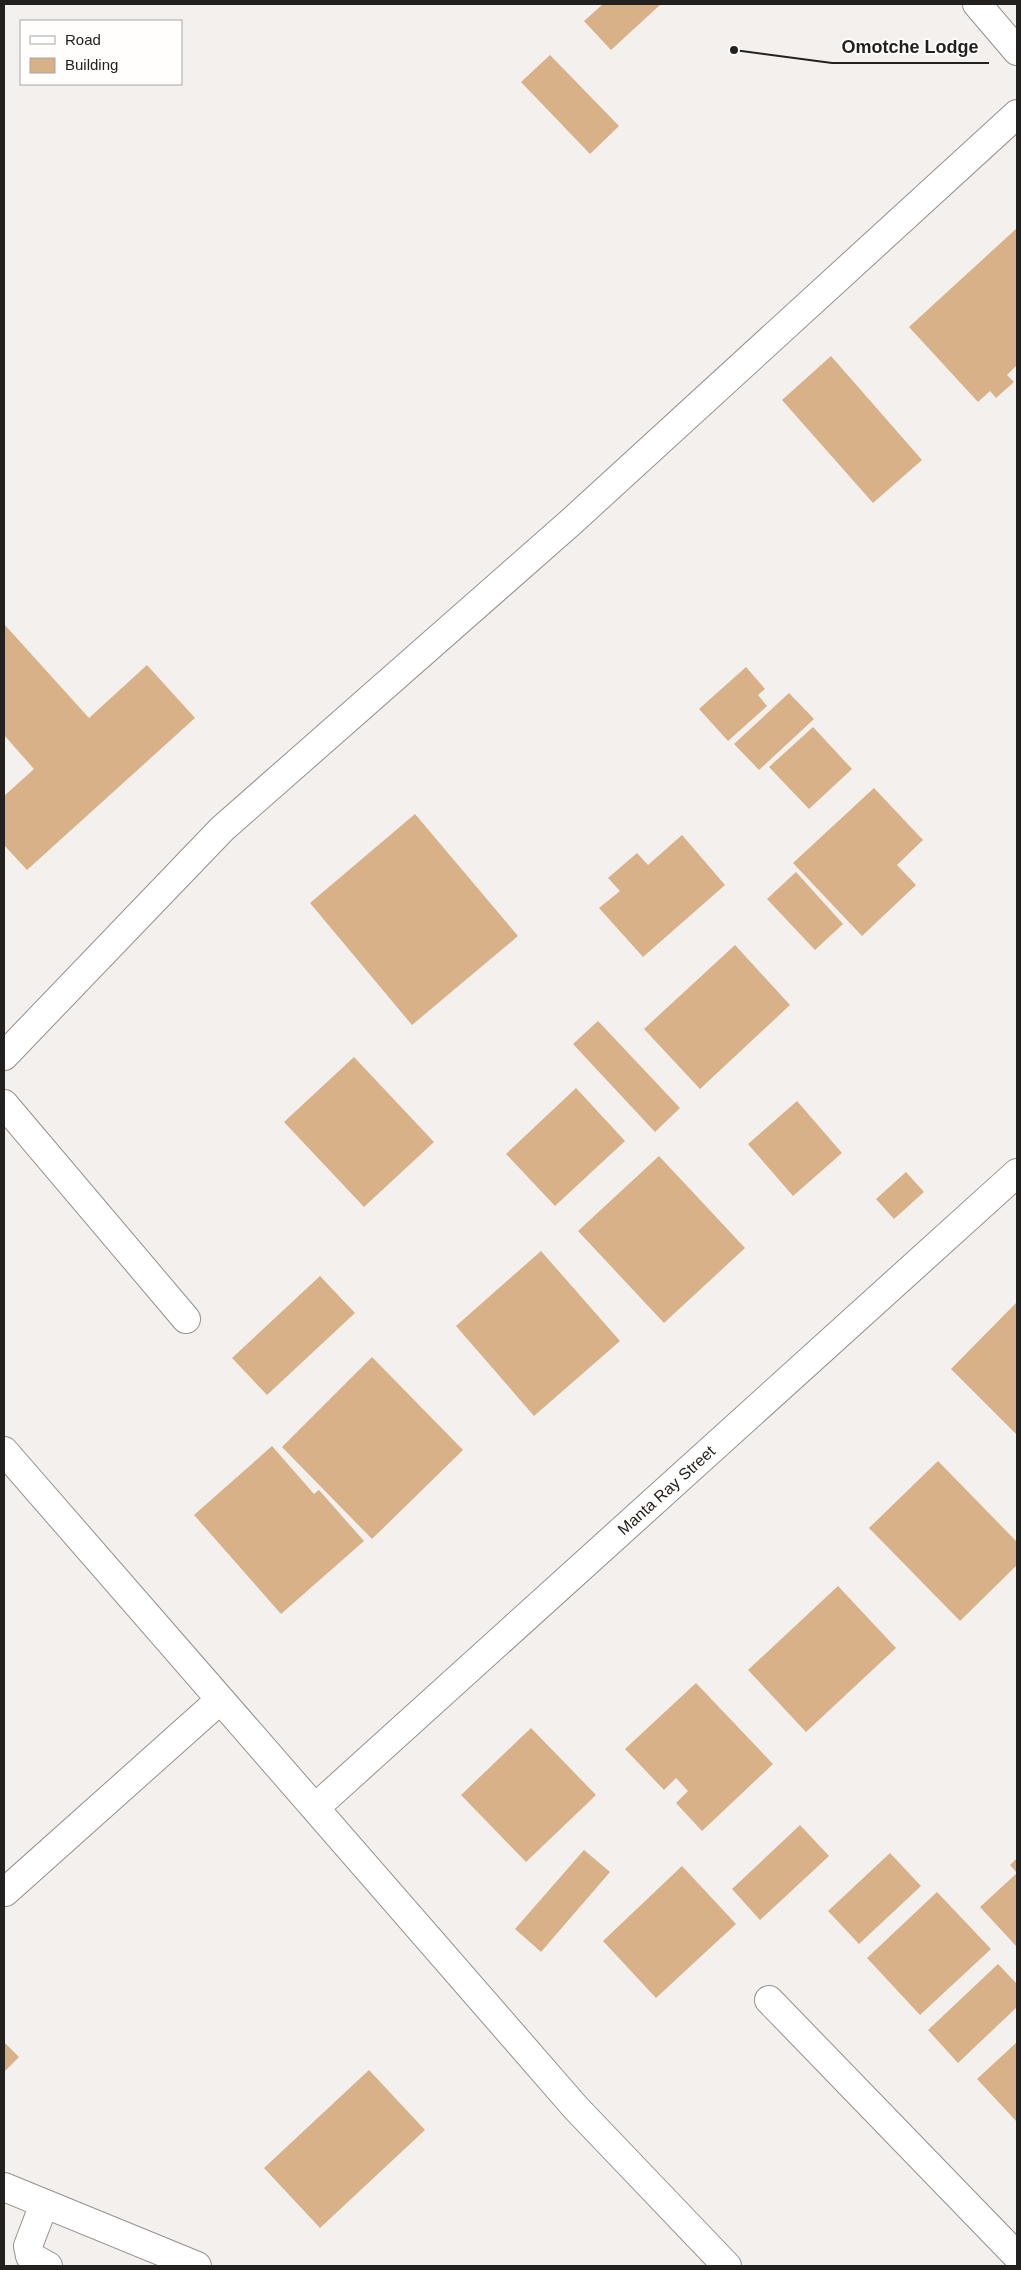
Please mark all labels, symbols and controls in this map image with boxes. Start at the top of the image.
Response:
legend [20,20,182,85]
callout: Omotche Lodge [832,30,989,63]
text: Road [65,31,101,48]
text: Omotche Lodge [841,37,979,57]
text: Building [65,56,118,73]
street label: Manta Ray Street [614,1442,719,1538]

